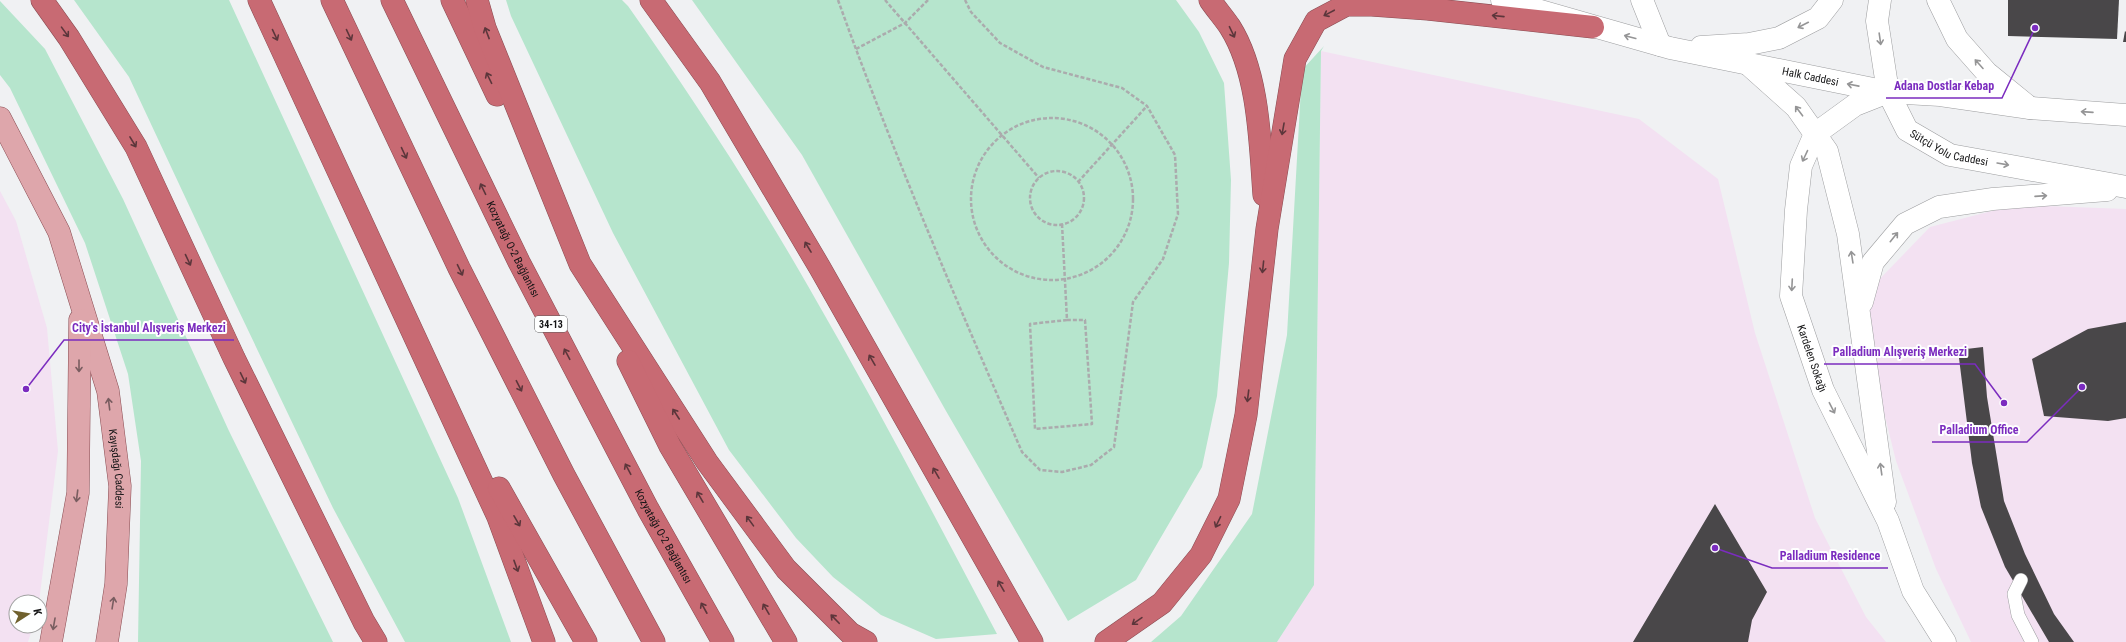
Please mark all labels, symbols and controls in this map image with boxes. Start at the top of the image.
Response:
one-way arrow [1323,10,1335,18]
one-way arrow [1492,13,1505,20]
one-way arrow [1798,22,1810,30]
one-way arrow [60,26,69,37]
one-way arrow [1229,26,1236,38]
one-way arrow [483,27,491,39]
one-way arrow [272,29,279,41]
one-way arrow [346,29,353,41]
one-way arrow [1876,32,1884,45]
one-way arrow [1623,33,1636,40]
one-way arrow [1975,59,1984,69]
street label: Halk Caddesi [1781,64,1840,88]
one-way arrow [485,72,492,84]
callout: Adana Dostlar Kebap [1886,74,2002,98]
text: Adana Dostlar Kebap [1894,79,1994,93]
one-way arrow [1846,80,1859,88]
one-way arrow [1795,105,1803,116]
one-way arrow [2081,109,2094,116]
one-way arrow [1279,122,1287,135]
street label: Sütçü Yolu Caddesi [1908,127,1989,168]
one-way arrow [130,136,138,148]
one-way arrow [401,146,408,158]
one-way arrow [1801,150,1808,162]
one-way arrow [1996,160,2009,168]
one-way arrow [479,183,486,195]
one-way arrow [2034,192,2047,199]
street label: Kozyatağı O-2 Bağlantısı [484,199,543,299]
one-way arrow [1889,231,1898,242]
one-way arrow [803,241,811,253]
one-way arrow [1848,251,1856,264]
one-way arrow [185,253,192,265]
one-way arrow [1259,260,1266,273]
one-way arrow [457,264,464,276]
one-way arrow [1788,278,1796,291]
callout: City's İstanbul Alışveriş Merkezi [64,316,234,340]
road number: 34-13 [535,316,567,332]
text: City's İstanbul Alışveriş Merkezi [72,320,226,335]
street label: Kardelen Sokağı [1795,323,1830,394]
callout: Palladium Alışveriş Merkezi [1824,340,1975,364]
text: Palladium Alışveriş Merkezi [1833,345,1967,359]
one-way arrow [563,349,570,361]
one-way arrow [868,354,876,366]
one-way arrow [75,359,83,372]
one-way arrow [240,371,247,383]
one-way arrow [516,380,523,392]
one-way arrow [1244,390,1252,403]
one-way arrow [106,398,113,411]
one-way arrow [1828,402,1836,414]
one-way arrow [672,409,680,420]
callout: Palladium Office [1932,418,2027,442]
text: Palladium Office [1940,423,2019,437]
street label: Kayışdağı Caddesi [106,428,127,509]
one-way arrow [1877,463,1884,476]
one-way arrow [623,464,631,476]
one-way arrow [932,467,940,479]
street label: Kozyatağı O-2 Bağlantısı [632,487,695,585]
one-way arrow [73,489,81,502]
one-way arrow [695,491,703,503]
one-way arrow [514,515,522,527]
one-way arrow [746,516,755,527]
one-way arrow [1213,516,1221,528]
callout: Palladium Residence [1772,544,1888,568]
text: Palladium Residence [1780,549,1880,563]
one-way arrow [513,560,521,572]
one-way arrow [996,580,1004,592]
north arrow [8,594,48,634]
one-way arrow [109,597,117,610]
one-way arrow [699,602,707,614]
one-way arrow [761,603,769,615]
text: K [30,608,44,617]
one-way arrow [831,614,840,624]
one-way arrow [50,617,58,630]
one-way arrow [1131,617,1142,625]

